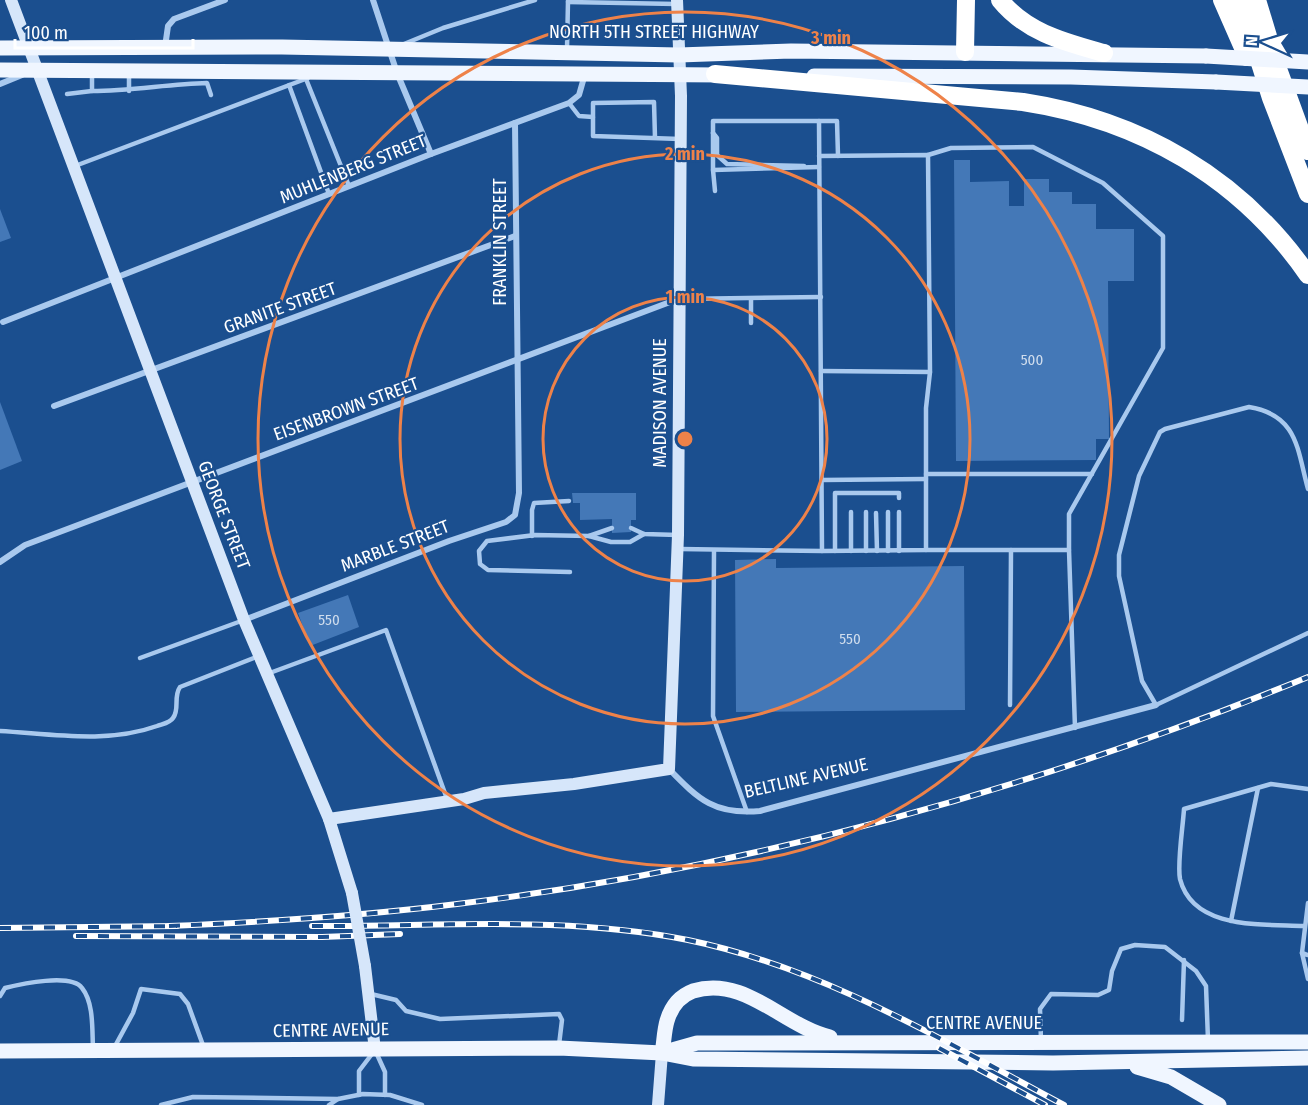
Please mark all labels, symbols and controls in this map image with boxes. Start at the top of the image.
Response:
scale bar [15,12,194,50]
north arrow [1236,12,1296,72]
street label: NORTH 5TH STREET HIGHWAY [549,21,759,43]
text: 100 m [24,22,68,44]
text: 3 min [810,27,851,49]
text: N [1242,36,1261,46]
street label: MUHLENBERG STREET [277,129,430,208]
text: 2 min [664,143,705,165]
street label: FRANKLIN STREET [489,178,511,306]
street label: GRANITE STREET [221,277,340,339]
text: 1 min [665,286,705,308]
street label: MADISON AVENUE [649,338,671,468]
house number: 500 [1021,351,1043,369]
street label: EISENBROWN STREET [270,372,422,445]
centre of rings [675,429,695,449]
street label: GEORGE STREET [193,458,255,573]
street label: MARBLE STREET [338,515,453,577]
house number: 550 [318,611,340,629]
house number: 550 [839,630,861,648]
street label: BELTLINE AVENUE [742,753,870,803]
street label: CENTRE AVENUE [926,1012,1042,1034]
street label: CENTRE AVENUE [273,1018,389,1042]

